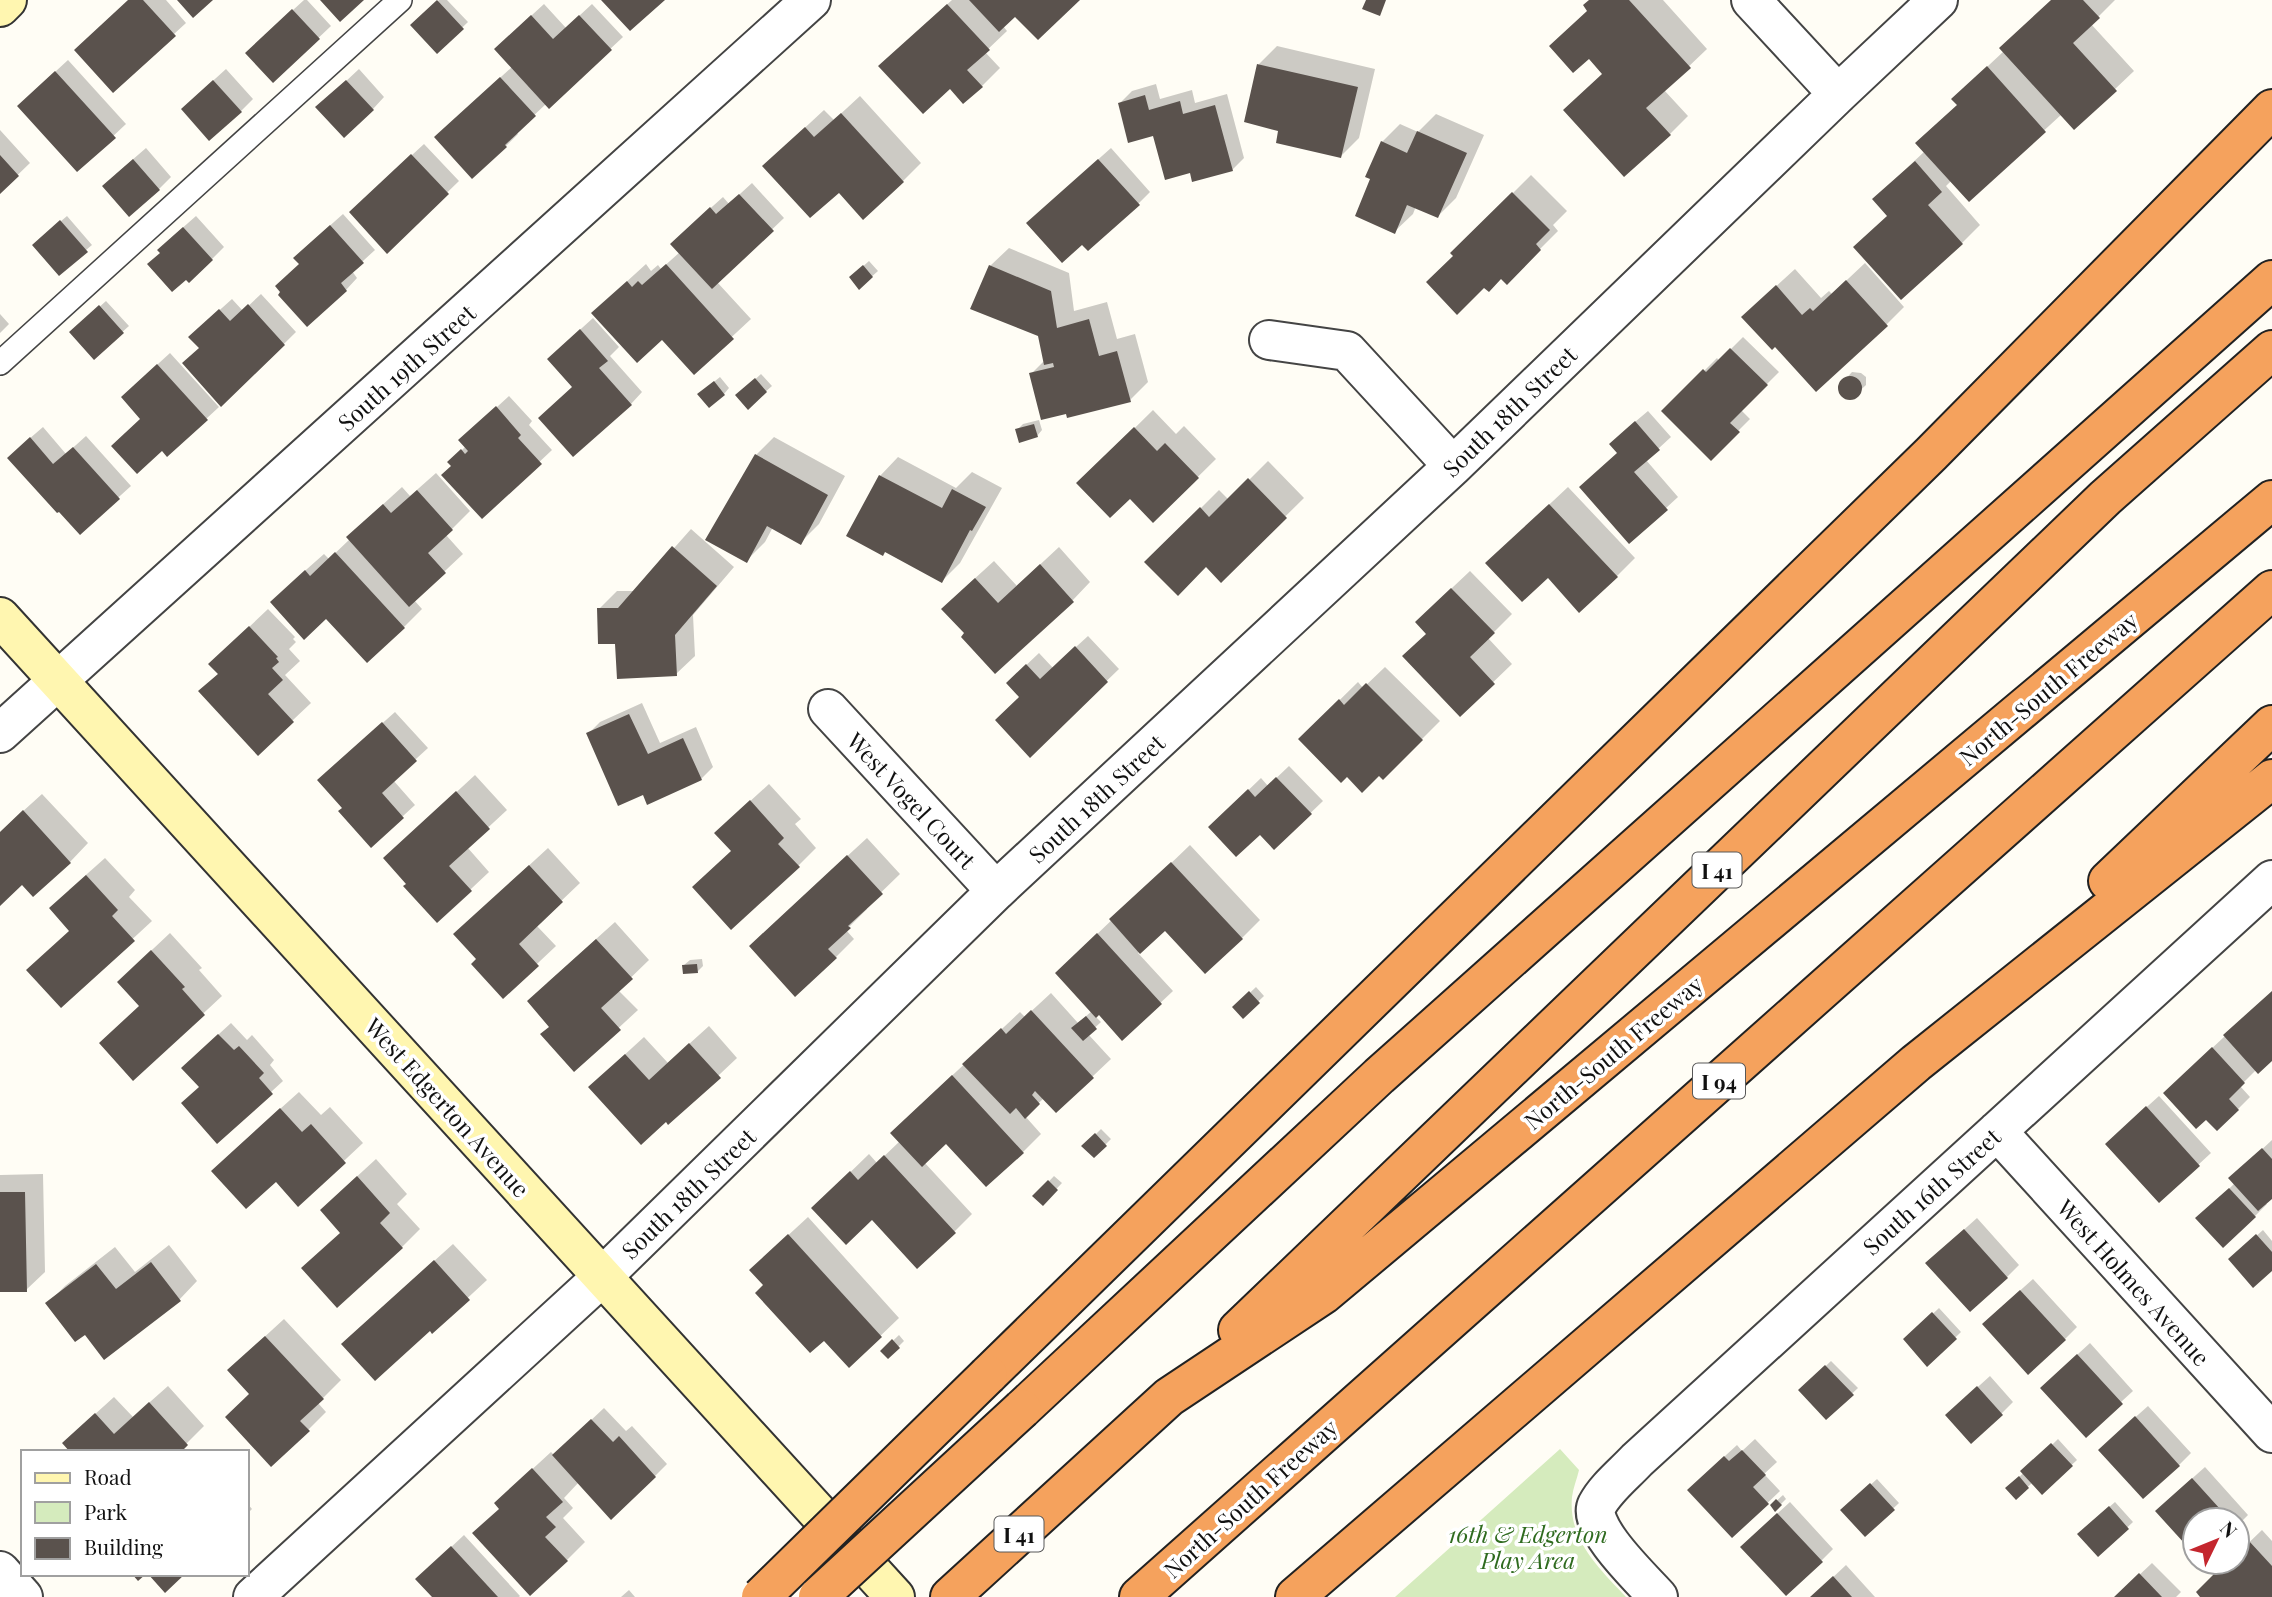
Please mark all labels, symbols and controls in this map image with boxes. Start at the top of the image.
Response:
street label: South 19th Street [331,296,482,437]
street label: South 18th Street [1435,338,1583,483]
street label: North-South Freeway [1952,604,2144,772]
street label: West Vogel Court [840,724,984,875]
street label: South 18th Street [1021,726,1171,869]
road number: I 41 [1692,852,1742,888]
street label: North-South Freeway [1517,968,1709,1136]
street label: West Edgerton Avenue [358,1010,537,1203]
road number: I 94 [1693,1064,1745,1098]
street label: South 18th Street [614,1120,762,1265]
street label: South 16th Street [1855,1120,2007,1261]
street label: West Holmes Avenue [2050,1191,2217,1372]
street label: North-South Freeway [1156,1411,1344,1584]
legend [21,1450,248,1576]
text: Road [84,1462,132,1490]
text: Park [84,1497,128,1525]
north arrow [2181,1506,2251,1576]
text: N [2215,1515,2244,1543]
road number: I 41 [995,1516,1044,1552]
park label: 16th & Edgerton Play Area [1448,1518,1608,1575]
text: Building [84,1532,163,1560]

